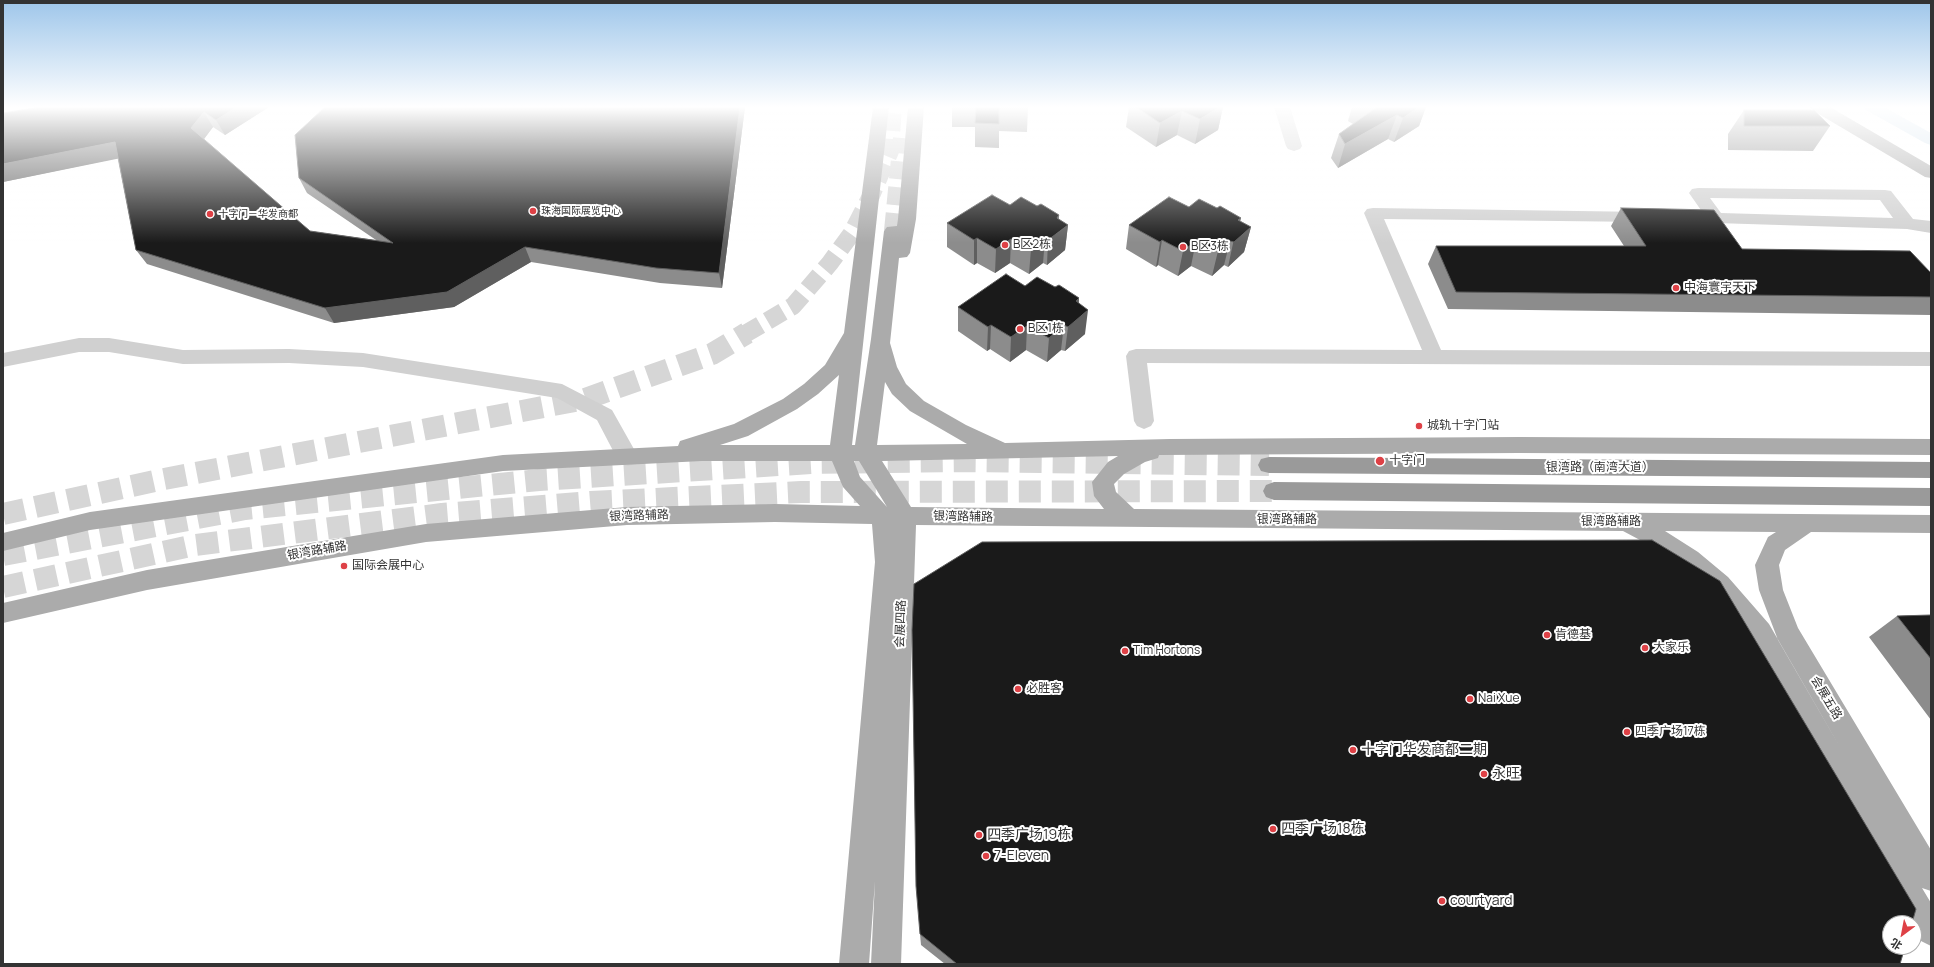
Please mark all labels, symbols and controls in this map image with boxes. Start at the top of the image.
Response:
place label: 珠海国际展览中心 [541,205,621,217]
marker: 珠海国际展览中心 [528,206,538,216]
place label: 十字门－华发商都 [218,208,298,220]
marker: 十字门－华发商都 [205,209,215,219]
place label: B区2栋 [1013,238,1051,252]
marker: B区2栋 [1000,240,1010,250]
place label: B区3栋 [1191,240,1229,254]
marker: B区3栋 [1178,242,1188,252]
place label: 中海寰宇天下 [1684,281,1756,295]
marker: 中海寰宇天下 [1671,283,1681,293]
place label: B区1栋 [1028,322,1064,336]
marker: B区1栋 [1015,324,1025,334]
place label: 城轨十字门站 [1427,419,1499,433]
marker: 城轨十字门站 [1414,421,1424,431]
place label: 十字门 [1389,454,1425,468]
marker: 十字门 [1374,455,1386,467]
street label: 银湾路（南湾大道） [1546,461,1654,475]
street label: 银湾路辅路 [609,508,669,524]
street label: 银湾路辅路 [933,509,993,525]
street label: 银湾路辅路 [1257,513,1317,527]
street label: 银湾路辅路 [1581,515,1641,529]
street label: 银湾路辅路 [286,539,348,563]
place label: 国际会展中心 [352,559,424,573]
marker: 国际会展中心 [339,561,349,571]
street label: 会展四路 [893,600,909,648]
place label: 肯德基 [1555,628,1591,642]
marker: 肯德基 [1542,630,1552,640]
place label: 大家乐 [1653,641,1689,655]
marker: 大家乐 [1640,643,1650,653]
place label: Tim Hortons [1133,644,1200,658]
marker: Tim Hortons [1120,646,1130,656]
street label: 会展五路 [1807,674,1845,722]
place label: 必胜客 [1026,682,1062,696]
marker: 必胜客 [1013,684,1023,694]
place label: Nai Xue [1478,692,1519,706]
marker: Nai Xue [1465,694,1475,704]
place label: 四季广场17栋 [1635,725,1706,739]
marker: 四季广场17栋 [1622,727,1632,737]
place label: 十字门华发商都二期 [1361,742,1487,758]
marker: 十字门华发商都二期 [1348,745,1358,755]
place label: 永旺 [1492,766,1520,782]
marker: 永旺 [1479,769,1489,779]
place label: 四季广场18栋 [1281,821,1365,837]
marker: 四季广场18栋 [1268,824,1278,834]
place label: 四季广场19栋 [987,827,1071,843]
marker: 四季广场19栋 [974,830,984,840]
place label: 7-Eleven [994,848,1049,864]
marker: 7-Eleven [981,851,991,861]
place label: courtyard [1450,893,1513,909]
marker: courtyard [1437,896,1447,906]
north arrow [1882,915,1922,955]
text: 北 [1887,935,1905,954]

